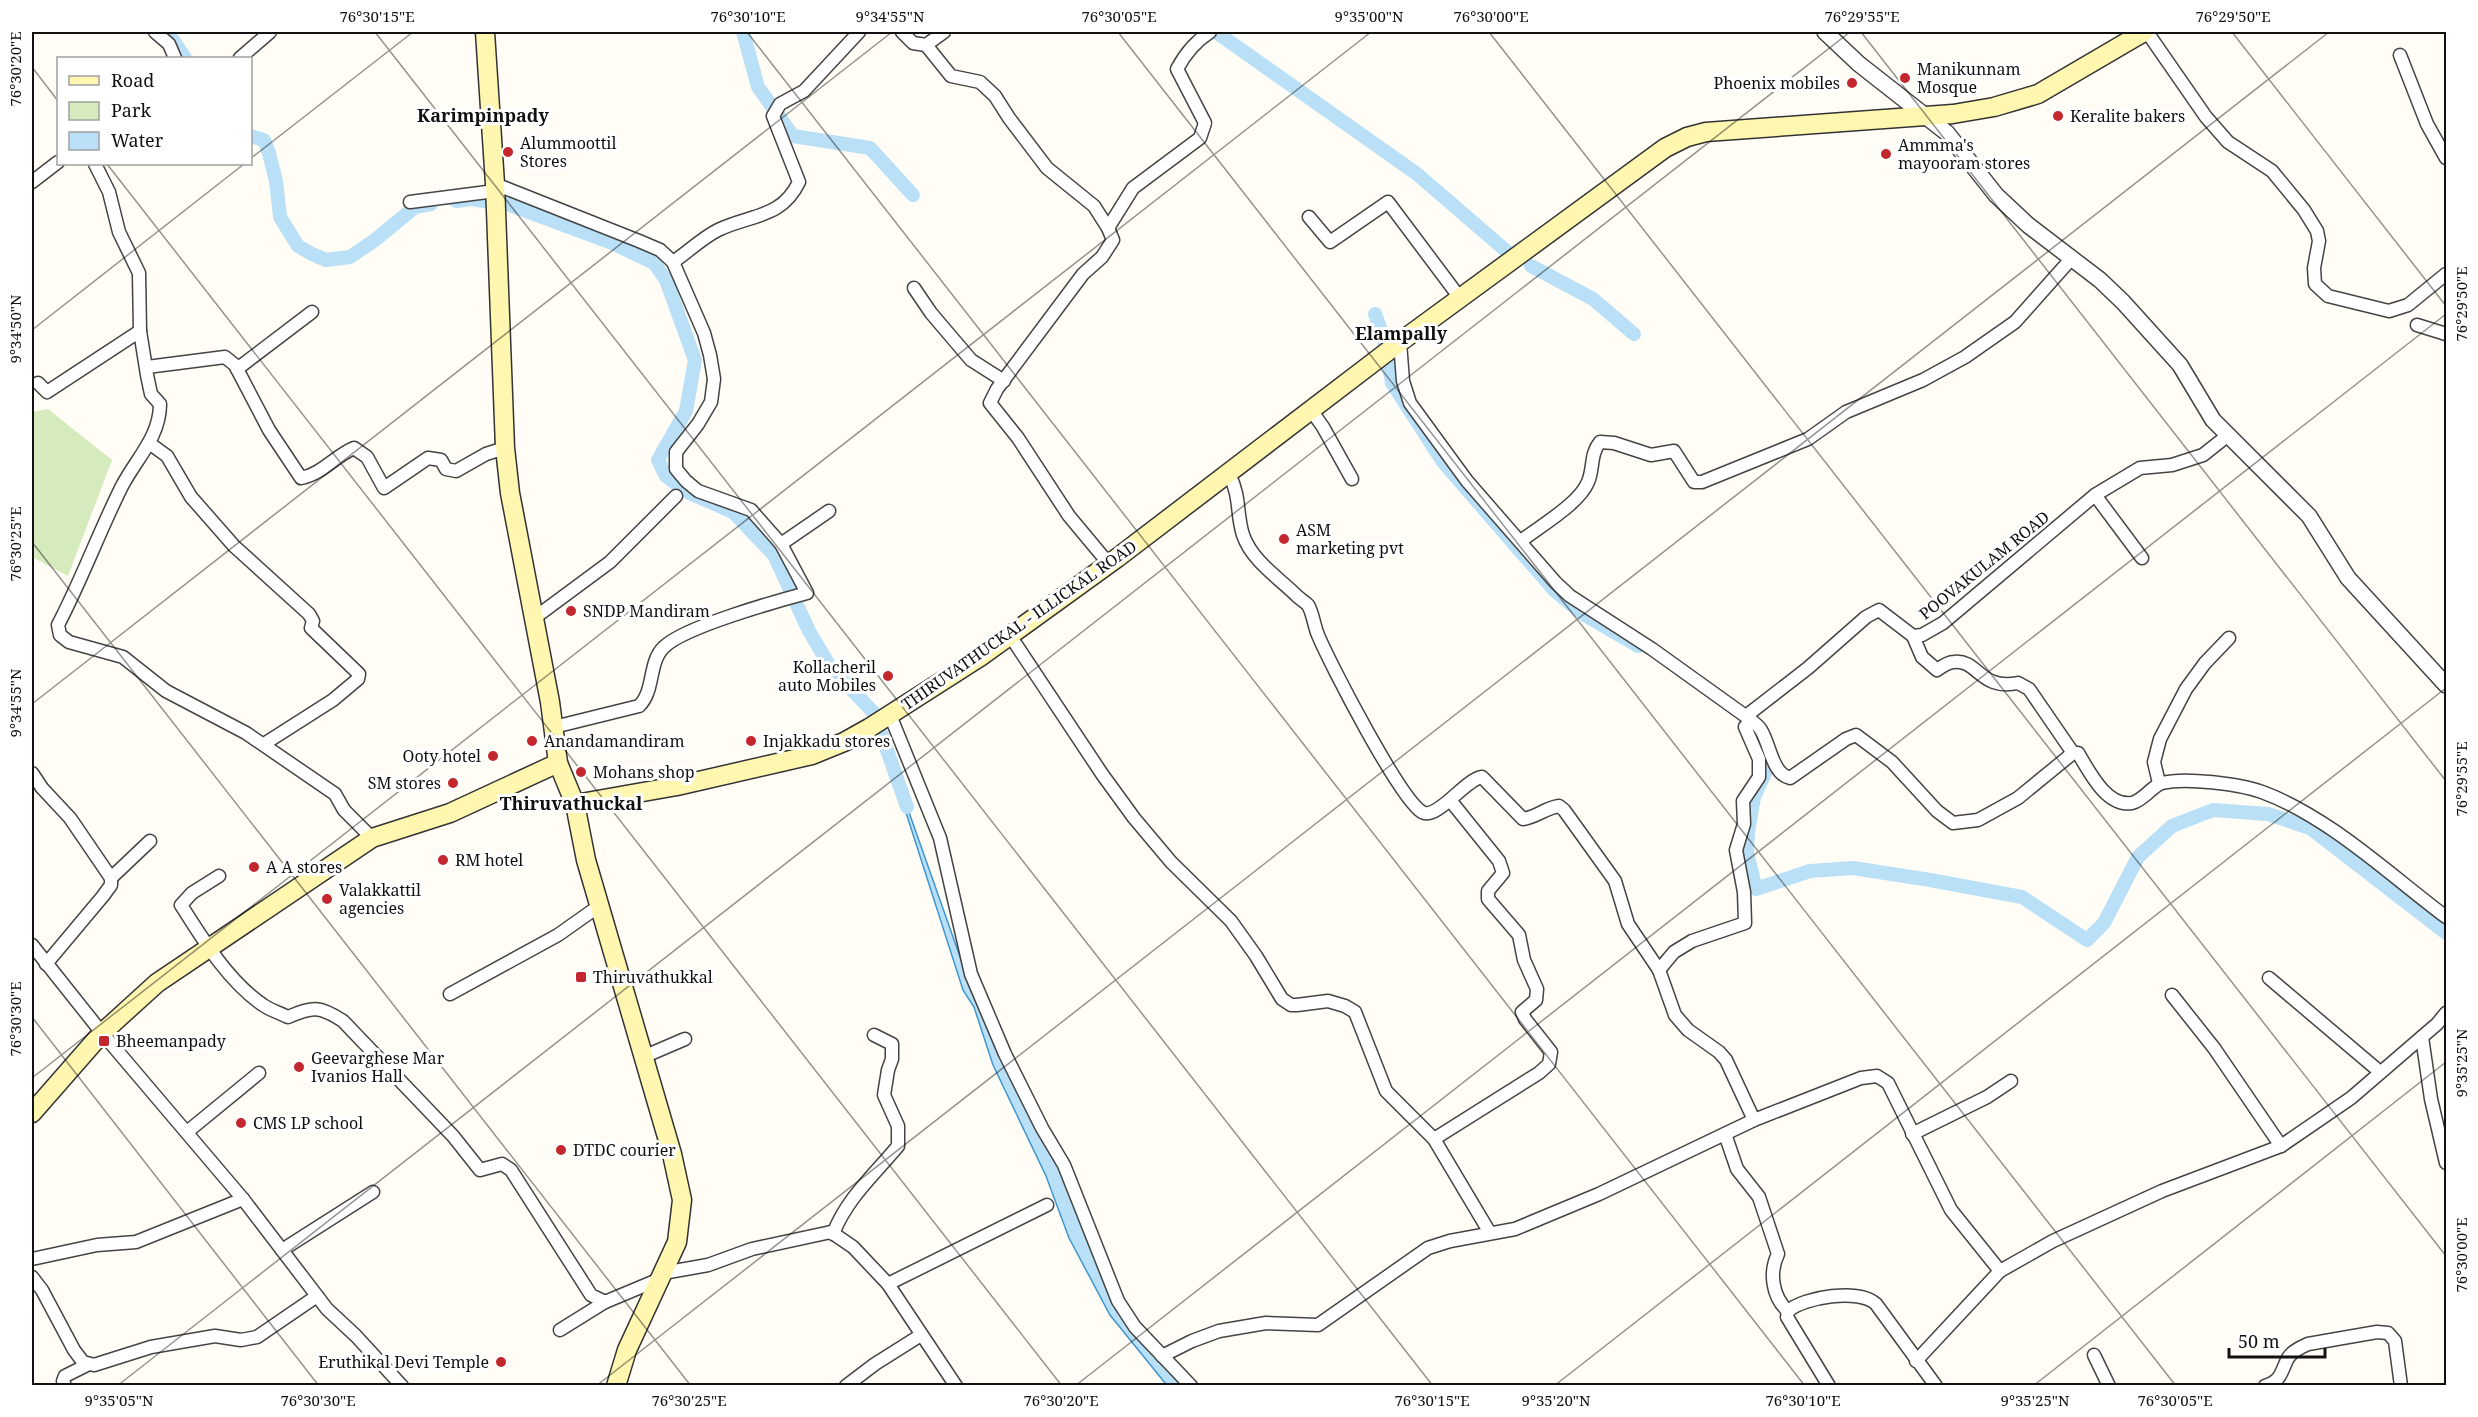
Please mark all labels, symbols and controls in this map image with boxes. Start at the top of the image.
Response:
text: 76°30'15"E [339,6,415,26]
text: 76°30'10"E [710,6,786,26]
text: 9°34'55"N [856,6,925,26]
text: 76°30'05"E [1081,6,1157,26]
text: 9°35'00"N [1335,6,1404,26]
text: 76°30'00"E [1453,6,1529,26]
text: 76°29'55"E [1824,6,1900,26]
text: 76°29'50"E [2195,6,2271,26]
text: 76°30'20"E [5,31,25,107]
legend [57,57,252,165]
place label: Manikunnam Mosque [1917,58,2021,98]
text: Road [111,68,154,92]
marker: Manikunnam Mosque [1898,71,1912,85]
place label: Phoenix mobiles [1714,72,1840,94]
marker: Phoenix mobiles [1845,76,1859,90]
text: Park [111,98,151,122]
district label: Karimpinpady [417,103,550,127]
place label: Keralite bakers [2070,105,2185,127]
marker: Keralite bakers [2051,109,2065,123]
text: Water [111,128,164,152]
place label: Alummoottil Stores [520,132,616,172]
place label: Ammma's mayooram stores [1898,134,2030,174]
marker: Alummoottil Stores [501,145,515,159]
marker: Ammma's mayooram stores [1879,147,1893,161]
text: 76°29'50"E [2451,266,2471,342]
text: 9°34'50"N [5,294,25,363]
district label: Elampally [1355,321,1448,345]
text: 76°30'25"E [5,506,25,582]
street label: POOVAKULAM ROAD [1914,506,2054,624]
place label: ASM marketing pvt [1296,519,1404,559]
marker: ASM marketing pvt [1277,532,1291,546]
street label: THIRUVATHUCKAL - ILLICKAL ROAD [897,535,1141,715]
place label: SNDP Mandiram [583,600,710,622]
marker: SNDP Mandiram [564,604,578,618]
place label: Kollacheril auto Mobiles [778,656,876,696]
text: 9°34'55"N [5,668,25,737]
marker: Kollacheril auto Mobiles [881,669,895,683]
place label: Anandamandiram [544,730,685,752]
place label: Injakkadu stores [763,730,890,752]
marker: Anandamandiram [525,734,539,748]
marker: Injakkadu stores [744,734,758,748]
text: 76°29'55"E [2451,741,2471,817]
place label: Ooty hotel [403,745,481,767]
marker: Ooty hotel [486,749,500,763]
place label: Mohans shop [593,761,695,783]
marker: Mohans shop [574,765,588,779]
place label: SM stores [368,772,441,794]
marker: SM stores [446,776,460,790]
district label: Thiruvathuckal [500,791,643,815]
place label: RM hotel [455,849,523,871]
marker: RM hotel [436,853,450,867]
place label: A A stores [266,856,342,878]
marker: A A stores [247,860,261,874]
place label: Valakkattil agencies [339,879,421,919]
marker: Valakkattil agencies [320,892,334,906]
place label: Thiruvathukkal [593,966,713,988]
marker: Thiruvathukkal [574,970,588,984]
text: 76°30'30"E [5,981,25,1057]
text: 9°35'25"N [2451,1028,2471,1097]
place label: Bheemanpady [116,1030,227,1052]
marker: Bheemanpady [97,1034,111,1048]
place label: Geevarghese Mar Ivanios Hall [311,1047,445,1087]
marker: Geevarghese Mar Ivanios Hall [292,1060,306,1074]
place label: CMS LP school [253,1112,363,1134]
marker: CMS LP school [234,1116,248,1130]
place label: DTDC courier [573,1139,676,1161]
marker: DTDC courier [554,1143,568,1157]
text: 76°30'00"E [2451,1217,2471,1293]
scale bar [2229,1321,2325,1359]
text: 50 m [2238,1329,2280,1353]
place label: Eruthikal Devi Temple [318,1351,489,1373]
marker: Eruthikal Devi Temple [494,1355,508,1369]
text: 9°35'05"N [85,1390,154,1410]
text: 76°30'30"E [280,1390,356,1410]
text: 76°30'25"E [651,1390,727,1410]
text: 76°30'20"E [1023,1390,1099,1410]
text: 76°30'15"E [1394,1390,1470,1410]
text: 9°35'20"N [1522,1390,1591,1410]
text: 76°30'10"E [1765,1390,1841,1410]
text: 9°35'25"N [2001,1390,2070,1410]
text: 76°30'05"E [2137,1390,2213,1410]

